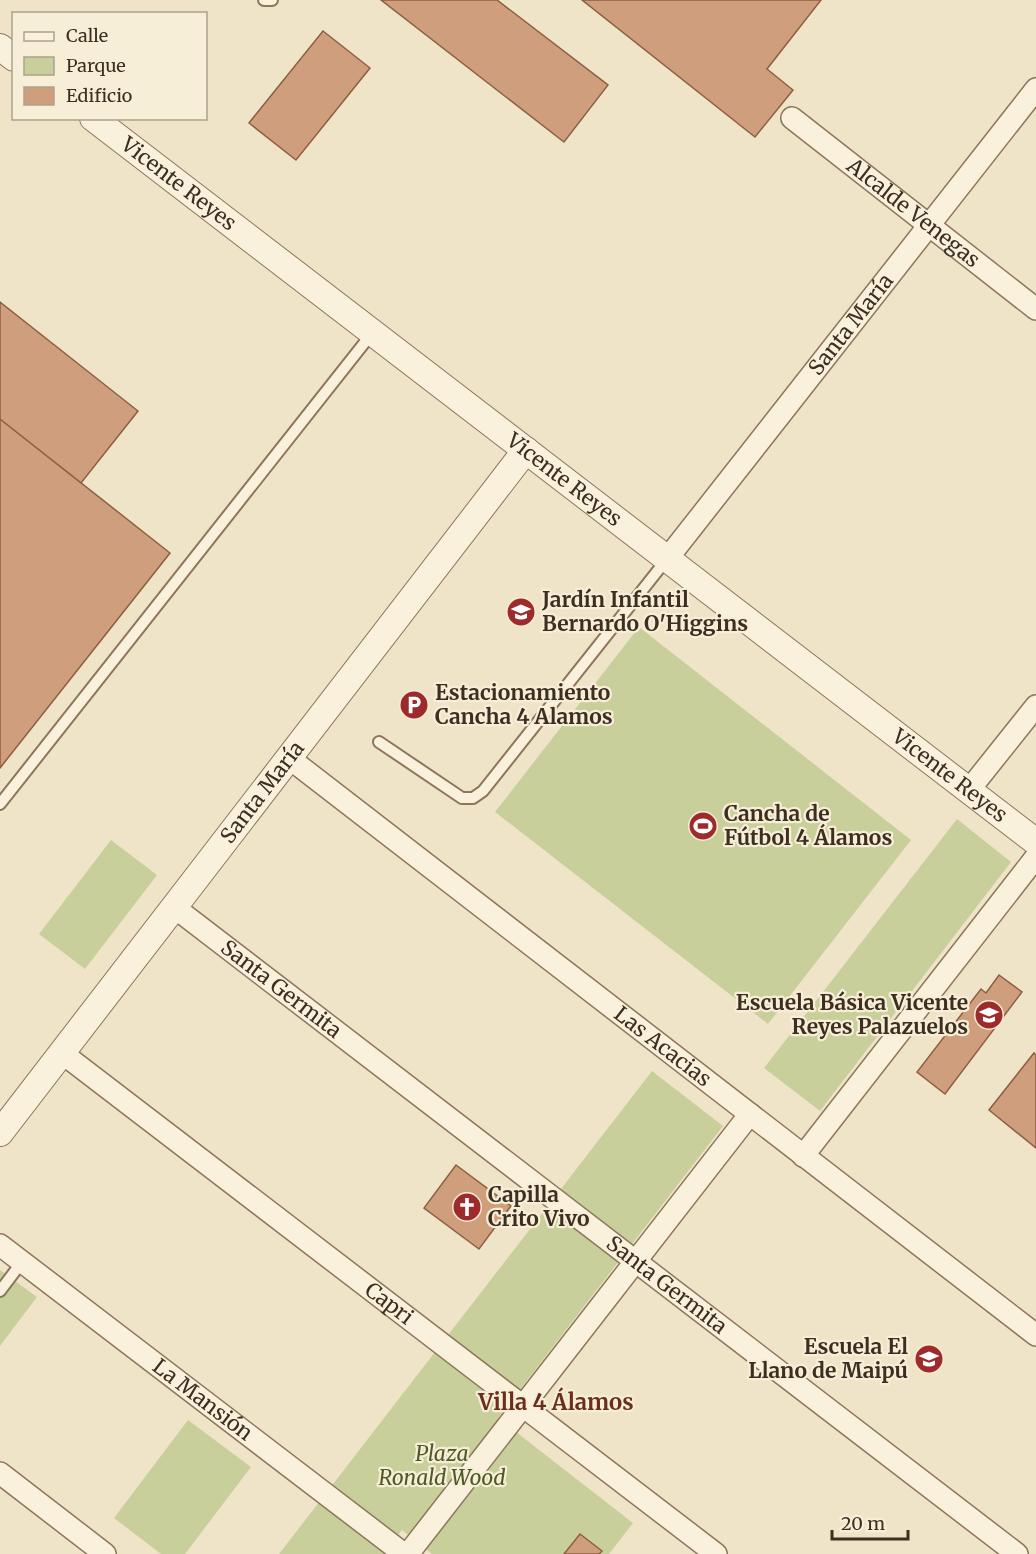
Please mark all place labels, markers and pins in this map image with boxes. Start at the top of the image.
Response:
place label: Jardín Infantil Bernardo O'Higgins [541,586,748,637]
school or university icon: Jardín Infantil Bernardo O'Higgins [505,596,537,628]
place label: Estacionamiento Cancha 4 Alamos [435,679,613,730]
parking icon: Estacionamiento Cancha 4 Alamos [398,689,430,721]
place label: Cancha de Fútbol 4 Álamos [724,800,892,851]
sports icon: Cancha de Fútbol 4 Álamos [687,810,719,842]
place label: Escuela Básica Vicente Reyes Palazuelos [736,989,968,1040]
school or university icon: Escuela Básica Vicente Reyes Palazuelos [973,999,1005,1031]
place label: Capilla Crito Vivo [488,1181,590,1232]
church icon: Capilla Crito Vivo [451,1191,483,1223]
place label: Escuela El Llano de Maipú [748,1333,908,1384]
school or university icon: Escuela El Llano de Maipú [913,1343,945,1375]

